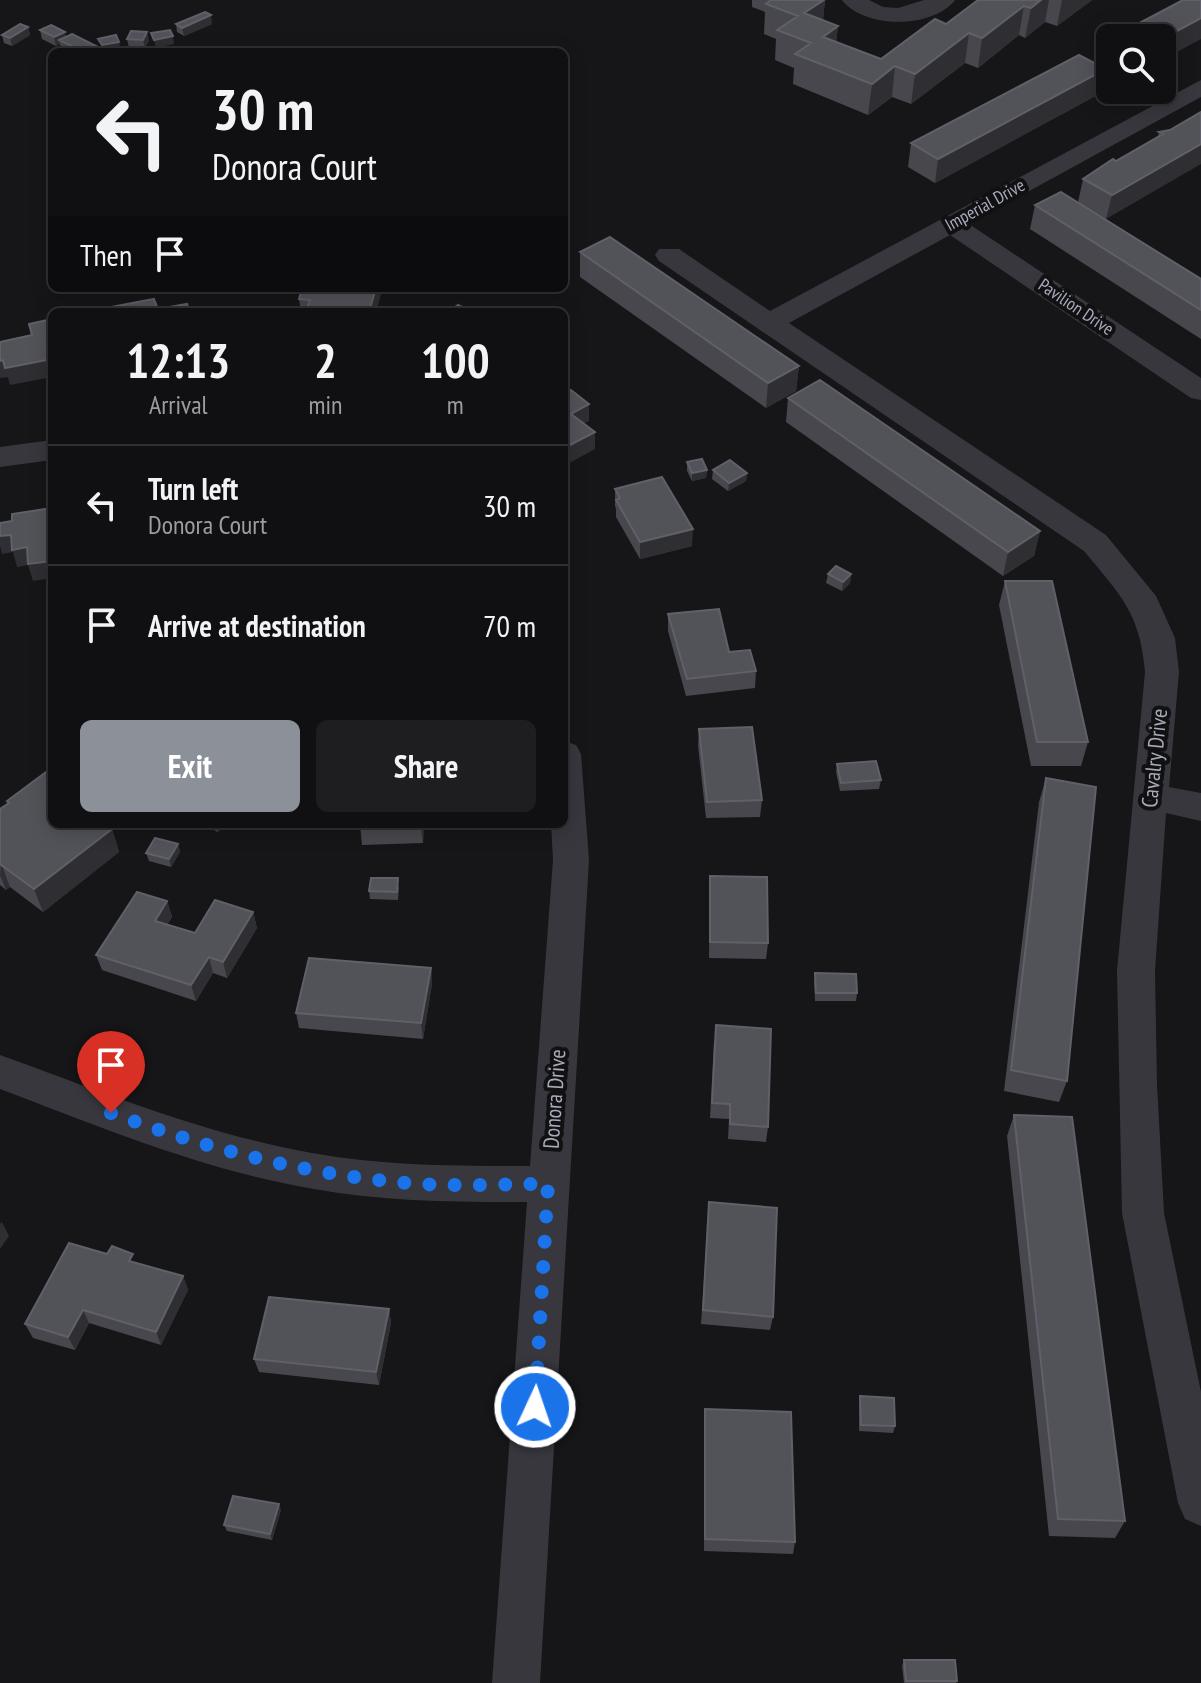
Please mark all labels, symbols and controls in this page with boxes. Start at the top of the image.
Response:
map controls [1096,24,1176,104]
button: search [1096,24,1176,104]
text: 30 m [212,73,314,145]
icon: left [80,80,184,184]
text: Donora Court [212,143,377,190]
street label: Imperial Drive [941,173,1029,236]
icon: arrive [148,232,192,276]
text: Then [80,235,132,274]
street label: Pavilion Drive [1034,273,1118,340]
text: 12:13 [126,329,230,391]
text: 2 [314,329,337,391]
text: 100 [421,329,490,391]
text: Arrival [149,388,208,421]
text: min [308,388,342,421]
text: m [447,388,464,421]
text: Turn left [148,469,238,508]
icon: left [80,483,124,527]
text: 30 m [483,486,536,525]
text: Donora Court [148,508,267,541]
icon: arrive [80,603,124,647]
text: Arrive at destination [148,606,366,645]
text: 70 m [483,606,536,645]
street label: Cavalry Drive [1135,707,1173,809]
button: Exit [80,720,300,812]
button: Share [316,720,536,812]
pin [77,1031,145,1113]
icon: arrive [89,1043,133,1087]
street label: Donora Drive [537,1048,571,1150]
position arrow [493,1365,577,1449]

